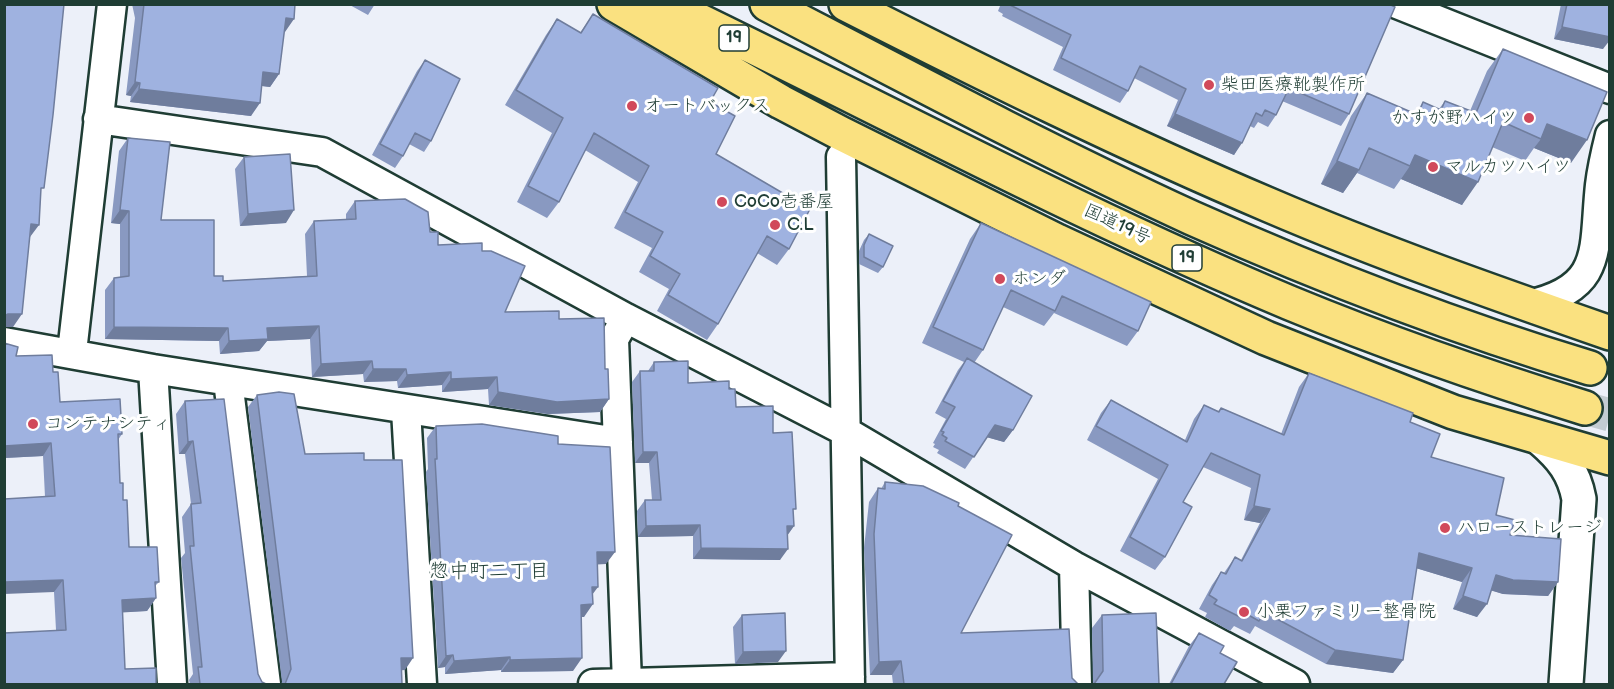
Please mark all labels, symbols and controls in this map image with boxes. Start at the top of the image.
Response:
road number: 19 [719,25,749,51]
place label: 柴田医療靴製作所 [1221,74,1365,96]
marker: 柴田医療靴製作所 [1202,78,1216,92]
place label: オートバックス [644,95,770,117]
marker: オートバックス [625,99,639,113]
place label: かすが野ハイツ [1391,107,1517,129]
marker: かすが野ハイツ [1522,111,1536,125]
place label: マルカツハイツ [1445,156,1571,178]
marker: マルカツハイツ [1426,160,1440,174]
place label: CoCo壱番屋 [734,191,834,213]
marker: CoCo壱番屋 [715,195,729,209]
street label: 国道19号 [1080,200,1154,250]
place label: C.L [787,214,813,236]
marker: C.L [768,218,782,232]
road number: 19 [1172,245,1202,271]
place label: ホンダ [1012,268,1066,290]
marker: ホンダ [993,272,1007,286]
place label: コンテナシティ [45,413,171,435]
marker: コンテナシティ [26,417,40,431]
place label: ハローストレージ [1457,517,1602,539]
marker: ハローストレージ [1438,521,1452,535]
district label: 惣中町二丁目 [429,560,549,584]
place label: 小栗ファミリー整骨院 [1256,601,1436,623]
marker: 小栗ファミリー整骨院 [1237,605,1251,619]

